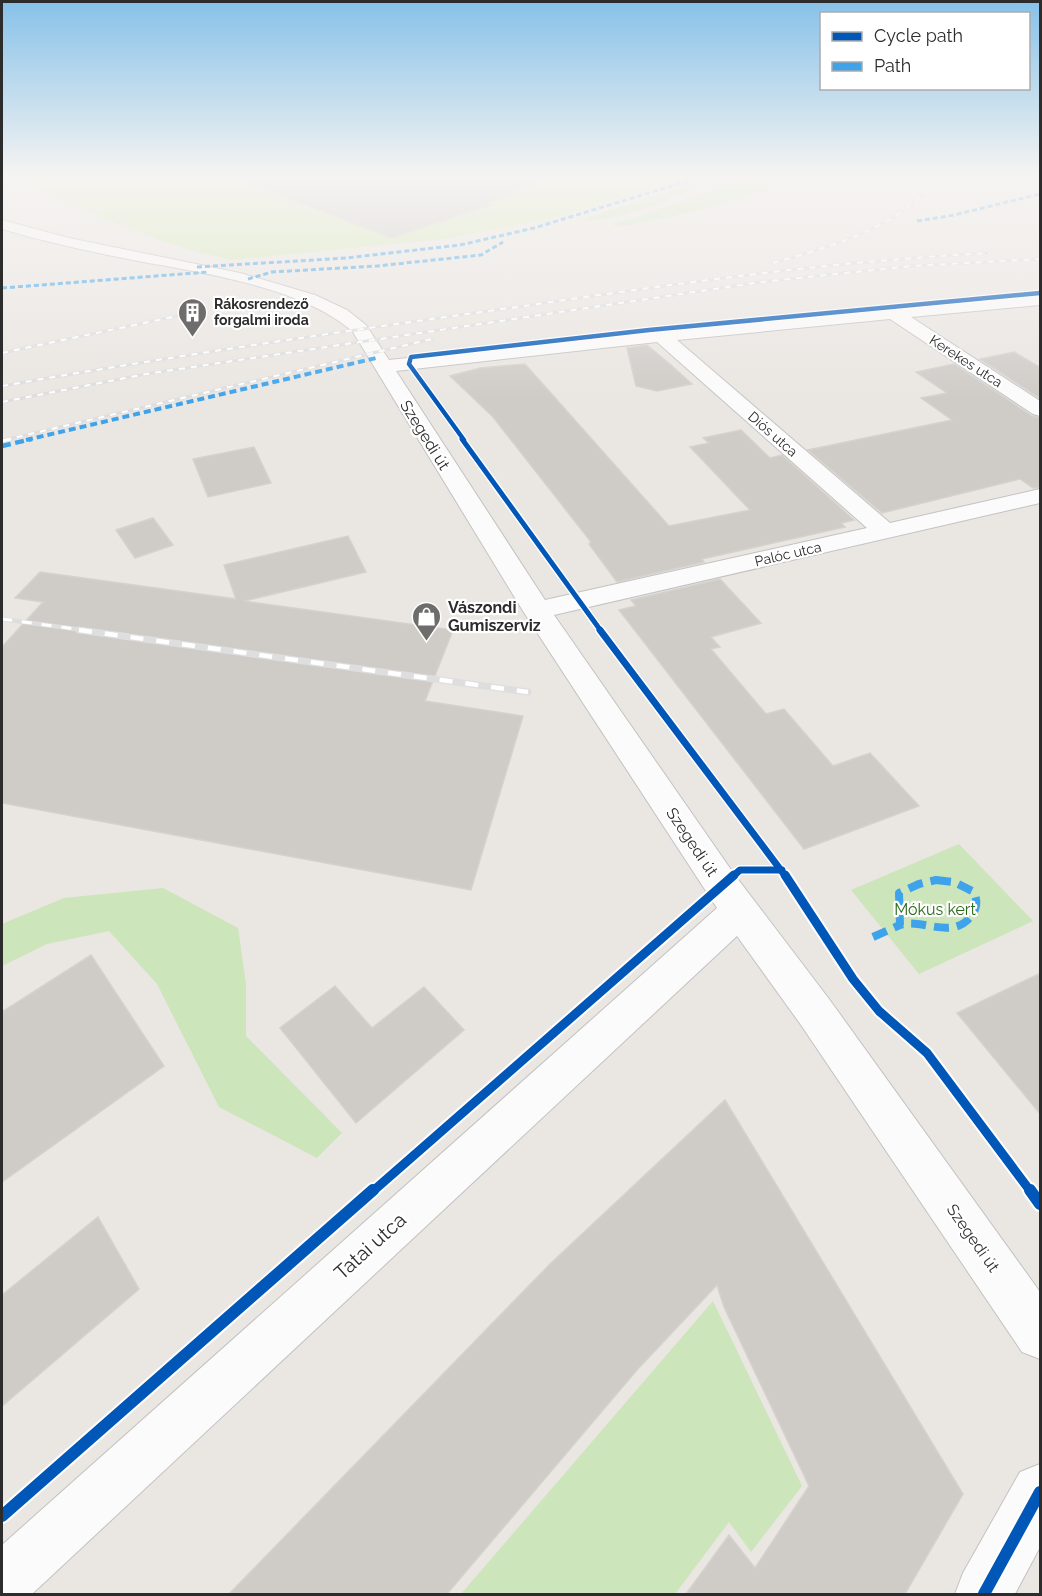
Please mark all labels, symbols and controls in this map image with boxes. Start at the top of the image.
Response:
legend [820,12,1030,90]
text: Cycle path [874,25,963,46]
text: Path [874,55,911,76]
building icon: Rákosrendező forgalmi iroda [177,296,209,338]
place label: Rákosrendező forgalmi iroda [214,296,309,328]
street label: Kerekes utca [927,332,1005,390]
street label: Szegedi út [396,397,454,474]
street label: Diós utca [745,408,801,460]
street label: Palóc utca [753,539,823,569]
place label: Vászondi Gumiszerviz [448,598,541,635]
shop icon: Vászondi Gumiszerviz [411,600,443,642]
street label: Szegedi út [662,804,722,880]
park label: Mókus kert [894,900,976,919]
street label: Szegedi út [943,1200,1004,1276]
street label: Tatai utca [329,1208,411,1284]

